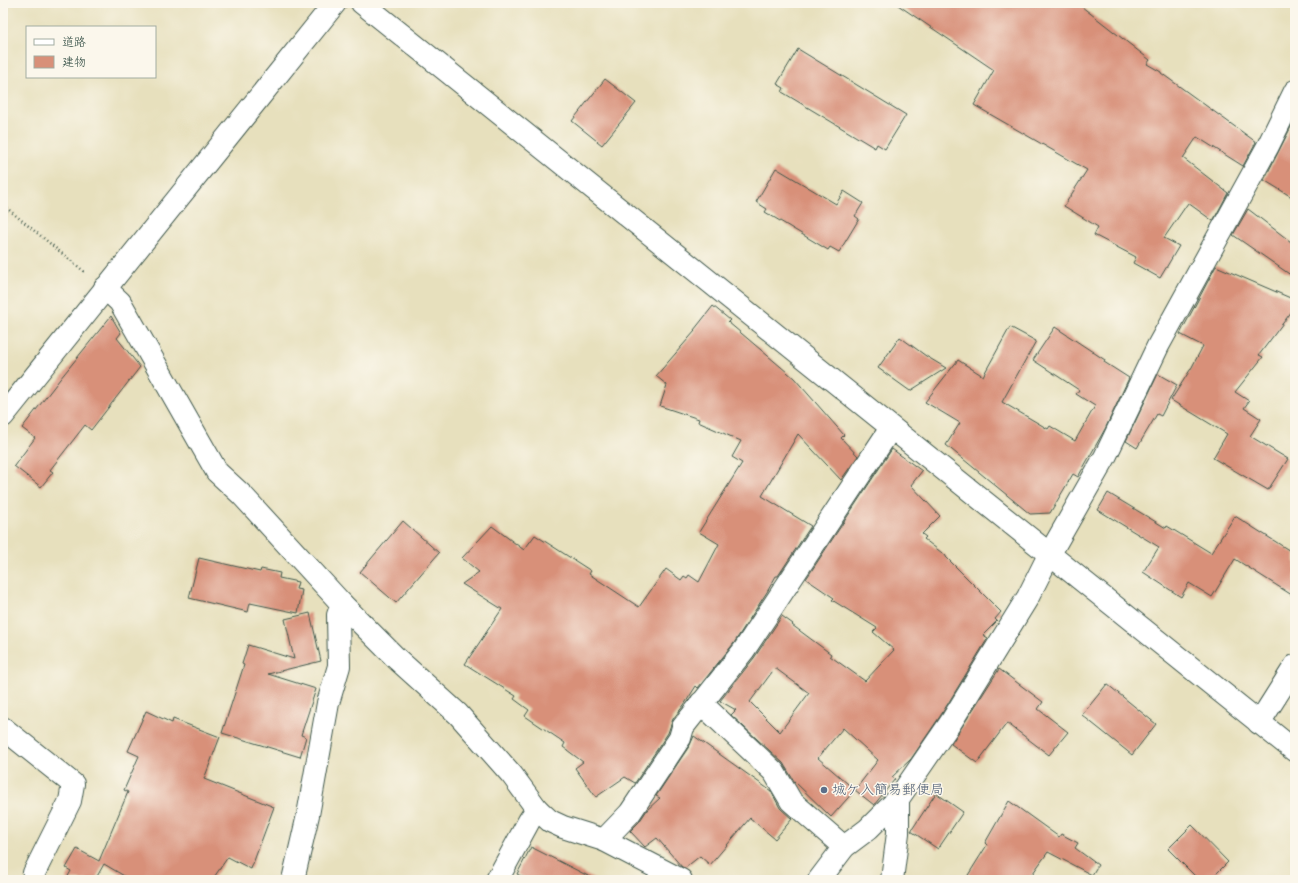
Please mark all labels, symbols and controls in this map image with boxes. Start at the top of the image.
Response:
legend [26,26,156,78]
text: 道路 [62,35,86,51]
text: 建物 [62,55,86,71]
place label: 城ケ入簡易郵便局 [832,781,944,799]
marker: 城ケ入簡易郵便局 [819,785,829,795]

